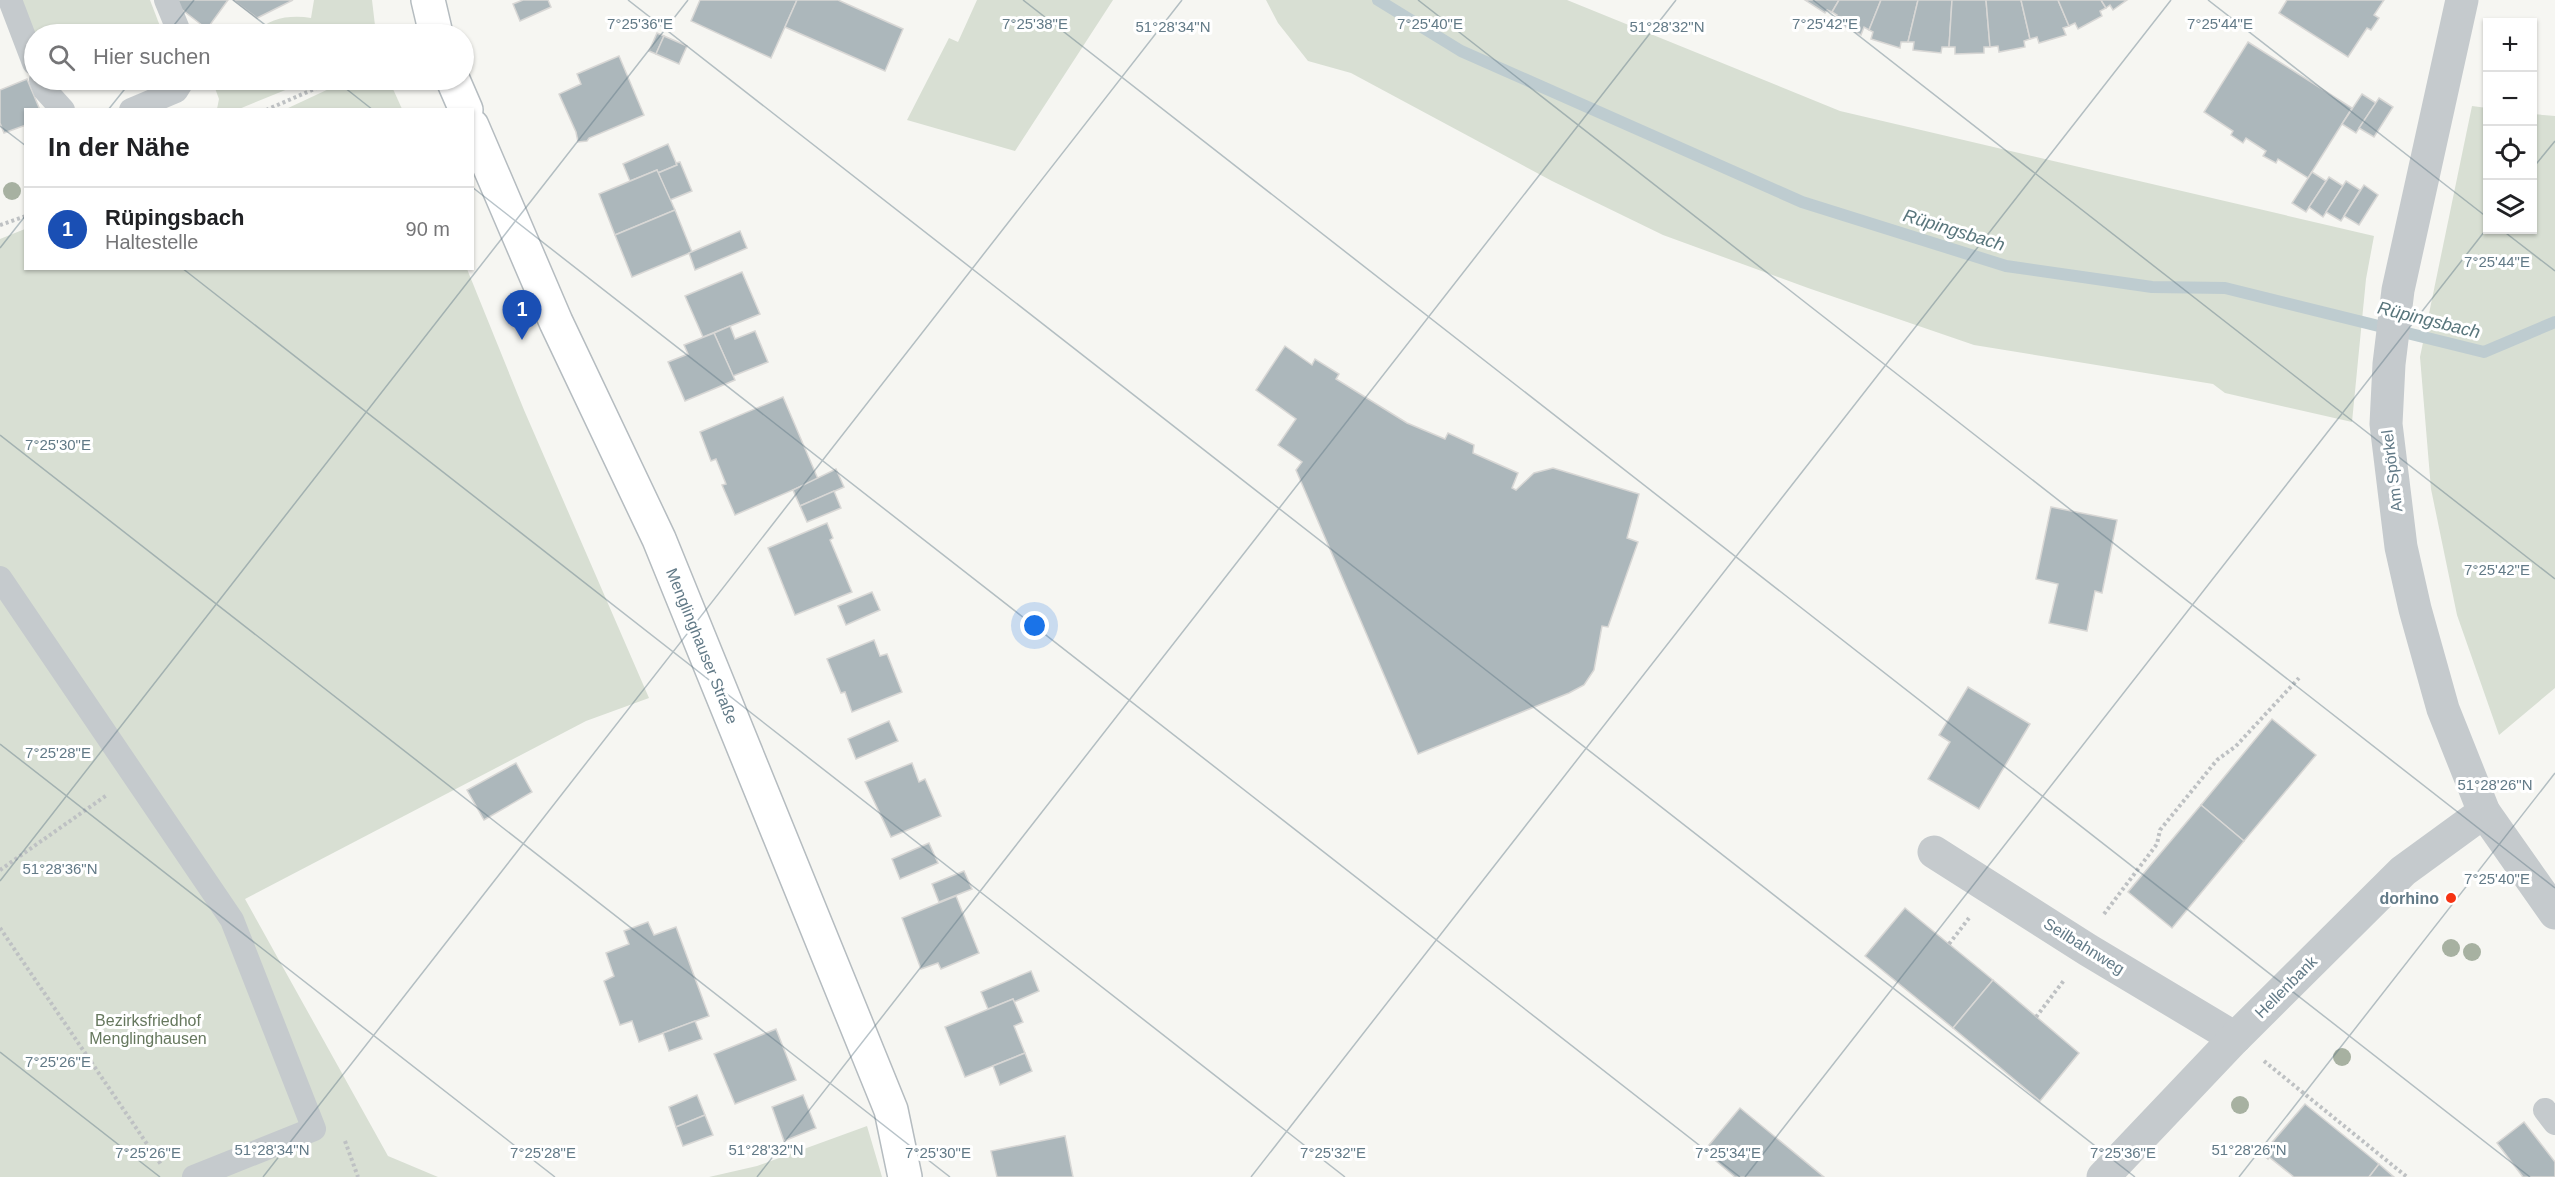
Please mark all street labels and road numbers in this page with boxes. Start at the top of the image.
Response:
street label: Am Spörkel [2379,429,2405,513]
street label: Menglinghauser Straße [663,566,741,726]
street label: Seilbahnweg [2041,915,2127,977]
street label: Hellenbank [2252,952,2321,1021]

